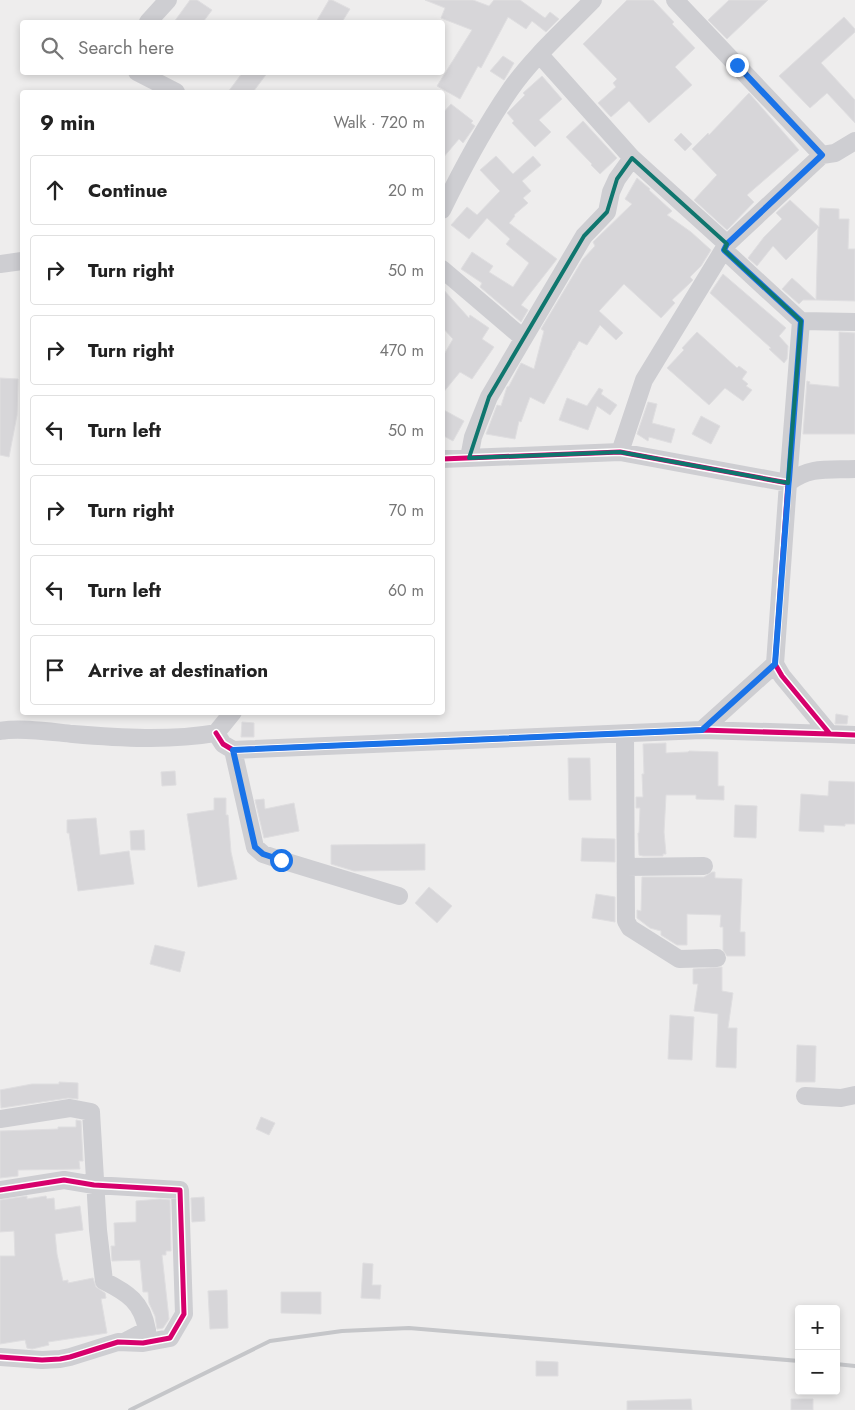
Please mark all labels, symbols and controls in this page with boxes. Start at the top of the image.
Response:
search box [20,20,445,75]
icon: search [38,34,66,62]
text: Search here [78,34,174,61]
route end [726,54,749,77]
text: 9 min [40,108,95,138]
text: Walk · 720 m [334,111,425,134]
icon: ahead [41,176,69,204]
text: Continue [88,177,167,204]
text: 20 m [388,179,424,202]
icon: right [41,256,69,284]
text: Turn right [88,257,174,284]
text: 50 m [388,259,424,282]
icon: right [41,336,69,364]
text: Turn right [88,337,174,364]
text: 470 m [379,339,424,362]
icon: left [41,416,69,444]
text: Turn left [88,417,161,444]
text: 50 m [388,419,424,442]
icon: right [41,496,69,524]
text: Turn right [88,497,174,524]
text: 70 m [389,499,424,522]
icon: left [41,576,69,604]
text: Turn left [88,577,161,604]
text: 60 m [388,579,424,602]
icon: arrive [41,656,69,684]
text: Arrive at destination [88,657,268,684]
route start [270,849,293,872]
map controls [795,1305,840,1395]
button: + [795,1305,840,1350]
button: − [795,1350,840,1395]

